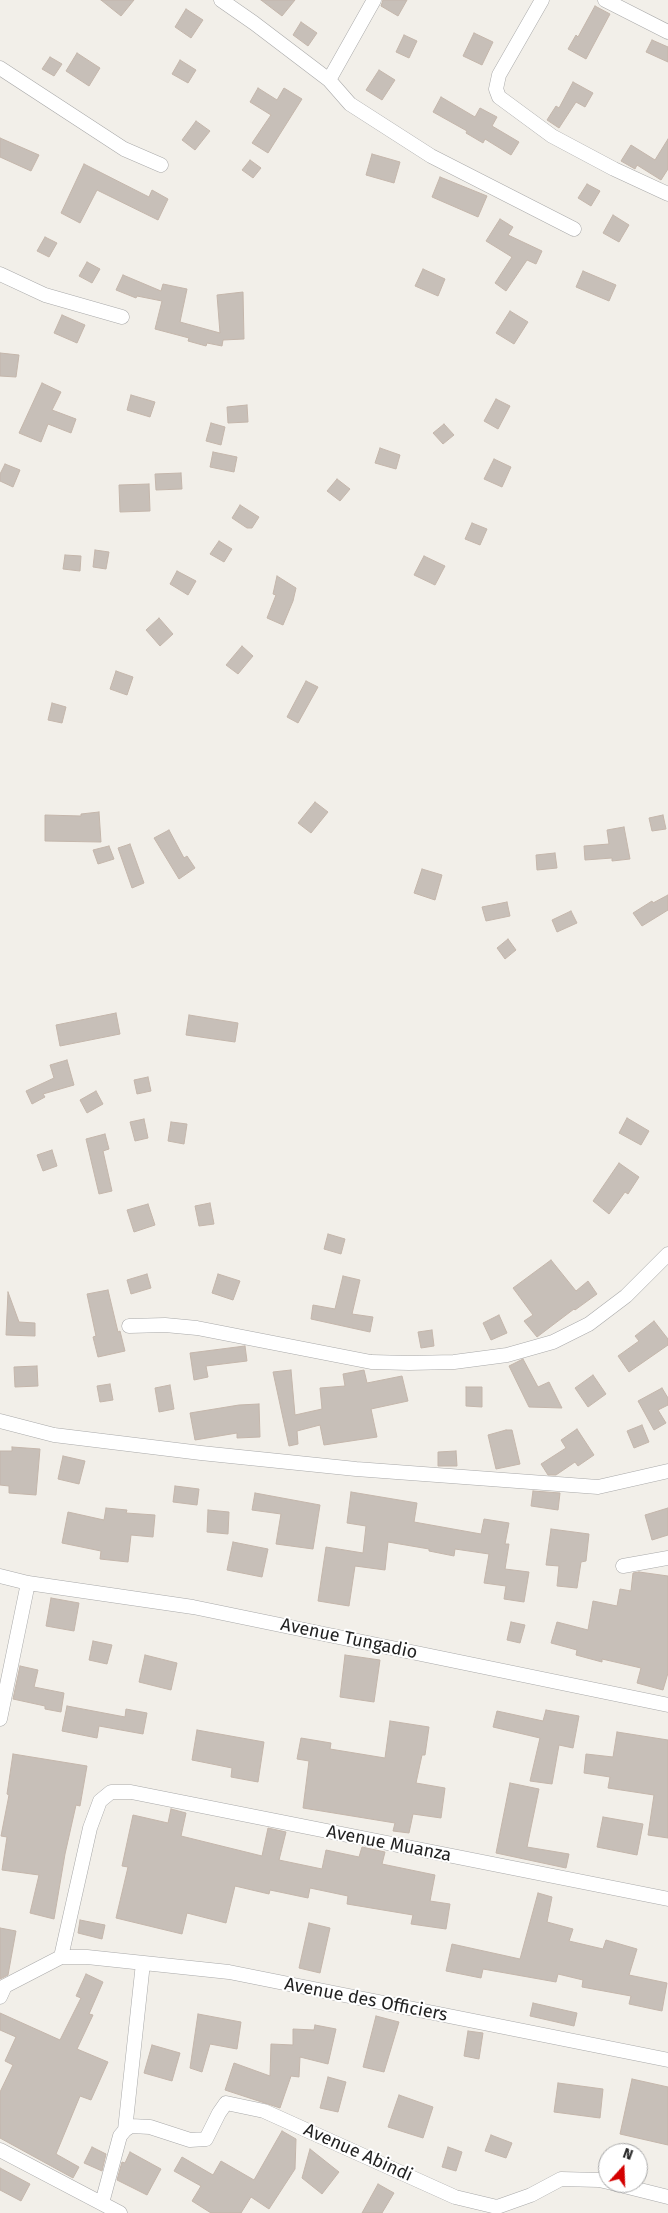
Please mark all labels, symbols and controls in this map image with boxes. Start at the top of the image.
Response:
street label: Avenue Tungadio [279,1614,419,1664]
street label: Avenue Muanza [325,1821,453,1867]
street label: Avenue des Officiers [283,1974,449,2026]
street label: Avenue Abindi [300,2119,416,2187]
north arrow [598,2143,648,2193]
text: N [621,2145,635,2164]

